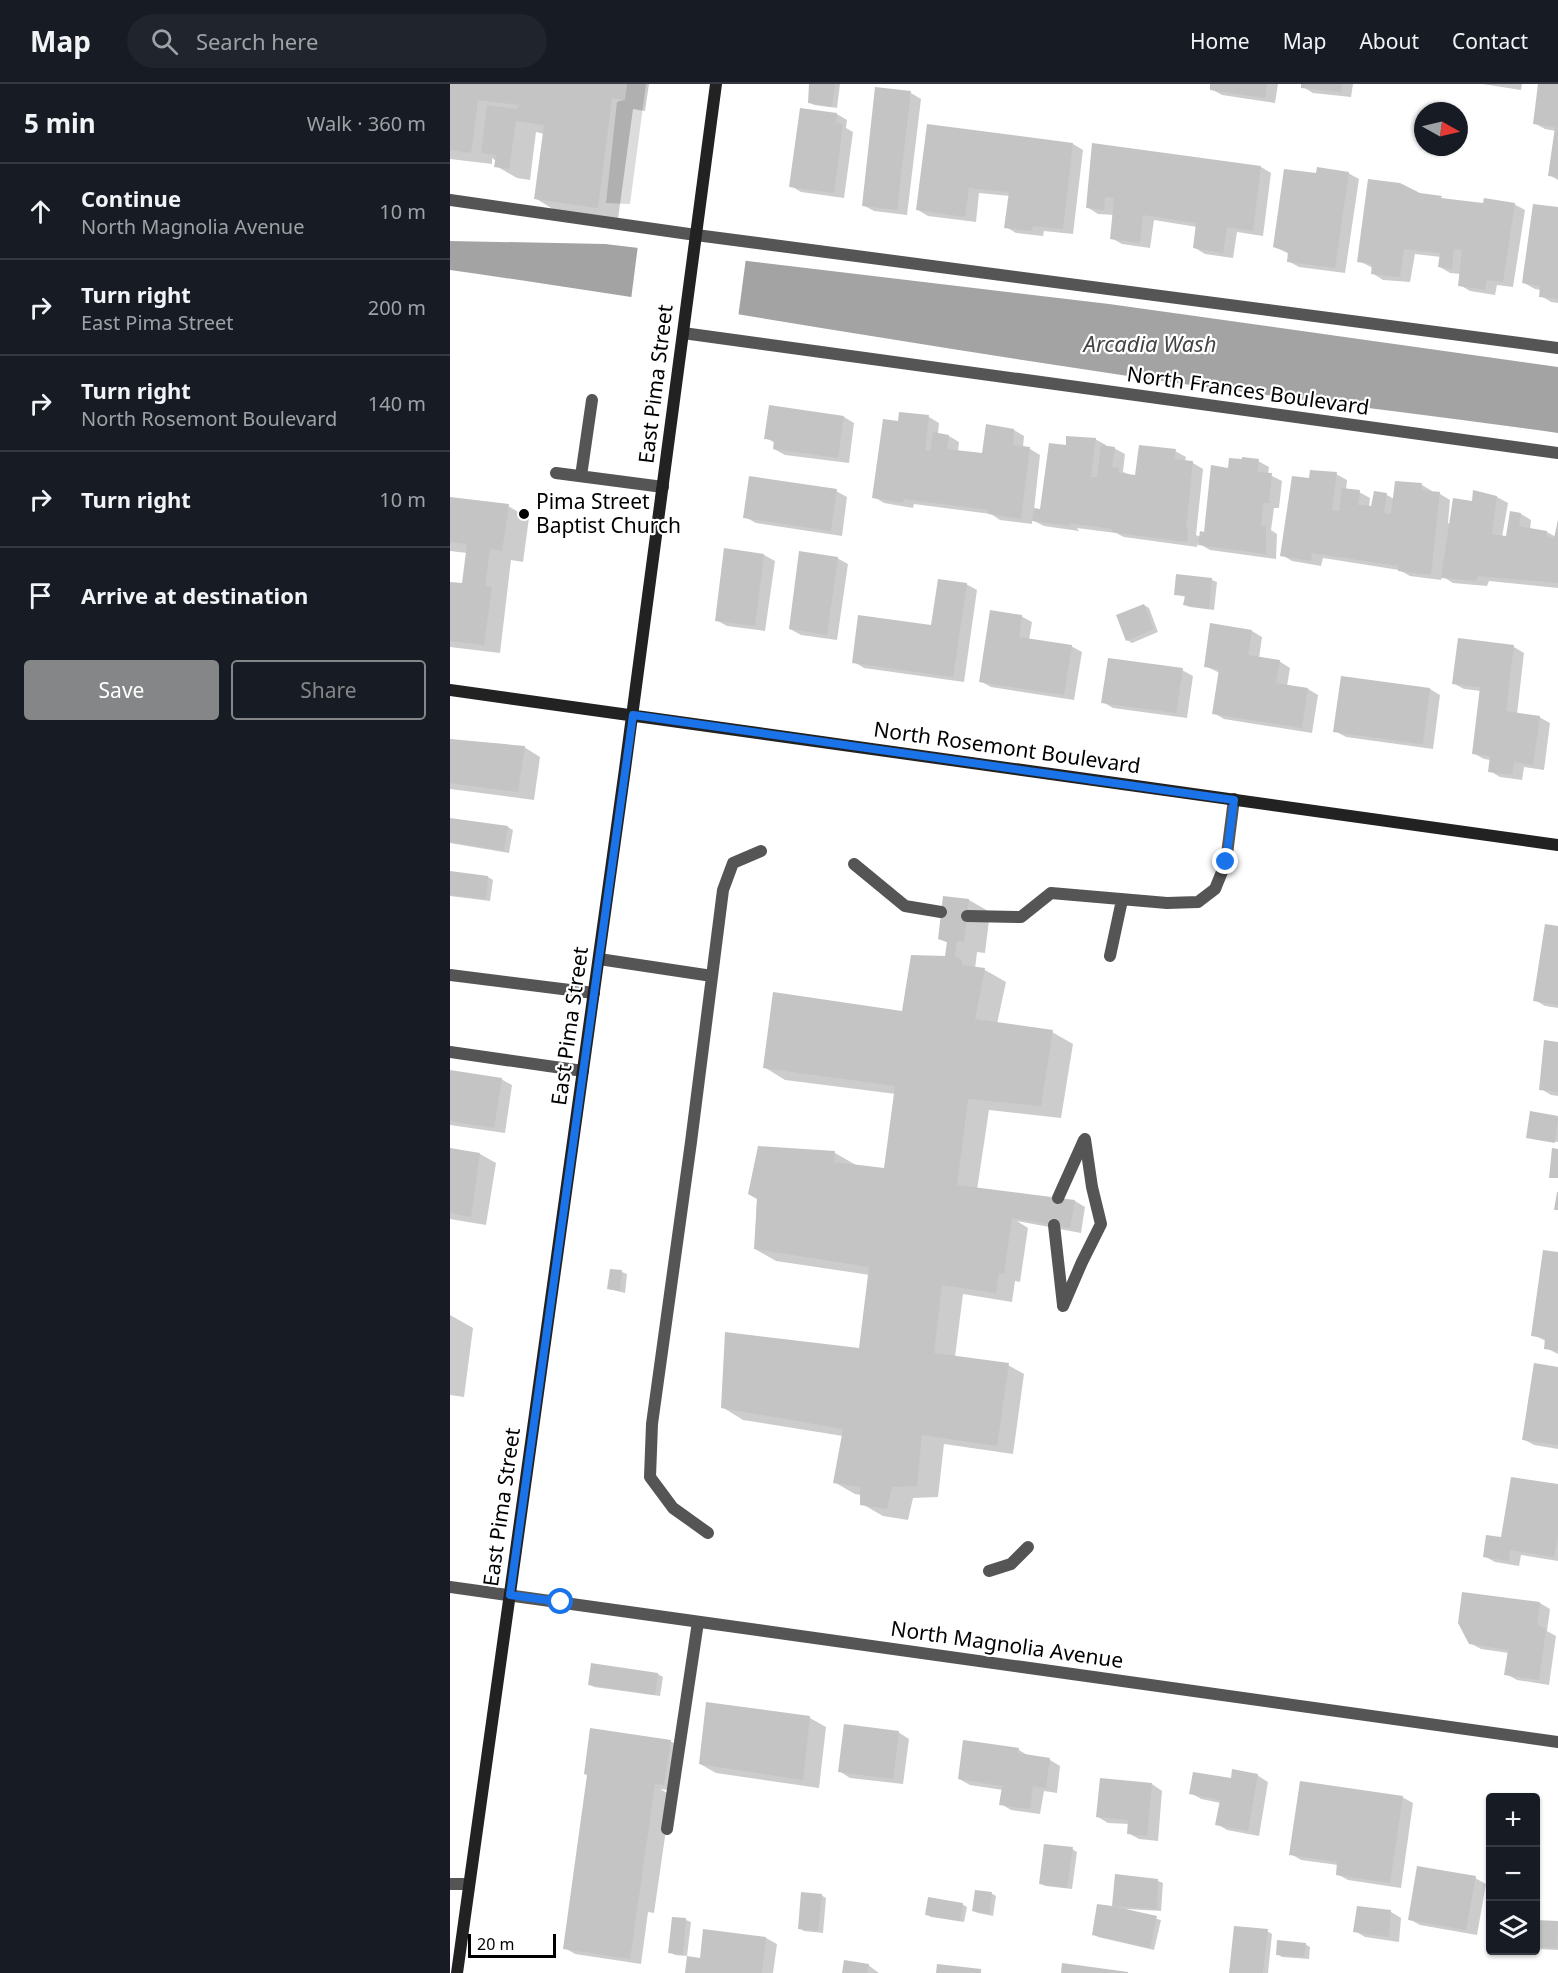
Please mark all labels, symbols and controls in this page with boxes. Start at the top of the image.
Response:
search box [127,14,547,68]
text: Map [30,22,91,60]
icon: search [148,25,181,58]
text: Search here [196,26,318,56]
text: Home [1190,27,1250,55]
text: Map [1283,27,1326,55]
text: About [1359,27,1419,55]
text: Contact [1452,27,1528,55]
north arrow [1414,102,1468,156]
text: 5 min [24,105,96,141]
text: Walk · 360 m [307,110,426,137]
text: Continue [81,183,181,213]
icon: ahead [24,195,57,228]
text: 10 m [379,198,426,225]
text: North Magnolia Avenue [81,213,304,240]
text: Turn right [81,279,191,309]
icon: right [24,291,57,324]
text: 200 m [368,294,426,321]
street label: East Pima Street [631,302,679,465]
text: East Pima Street [81,309,234,336]
water label: Arcadia Wash [1082,328,1216,358]
street label: North Frances Boulevard [1125,359,1371,421]
text: Turn right [81,375,191,405]
icon: right [24,387,57,420]
text: 140 m [368,390,426,417]
text: North Rosemont Boulevard [81,405,337,432]
icon: right [24,483,57,516]
text: Turn right [81,484,191,514]
text: 10 m [379,486,426,513]
place label: Pima Street Baptist Church [536,487,681,539]
marker: Pima Street Baptist Church [517,507,531,521]
icon: arrive [24,579,57,612]
text: Arrive at destination [81,580,308,610]
button: Save [24,660,219,720]
button: Share [231,660,426,720]
street label: North Rosemont Boulevard [872,714,1142,780]
route end [1212,848,1238,874]
street label: East Pima Street [544,944,594,1107]
street label: East Pima Street [476,1425,526,1588]
route start [547,1588,573,1614]
street label: North Magnolia Avenue [889,1614,1125,1674]
map controls [1486,1793,1540,1955]
button: + [1486,1793,1540,1847]
button: − [1486,1847,1540,1901]
button: layers [1486,1901,1540,1955]
scale bar [468,1931,556,1958]
text: 20 m [477,1933,514,1955]

